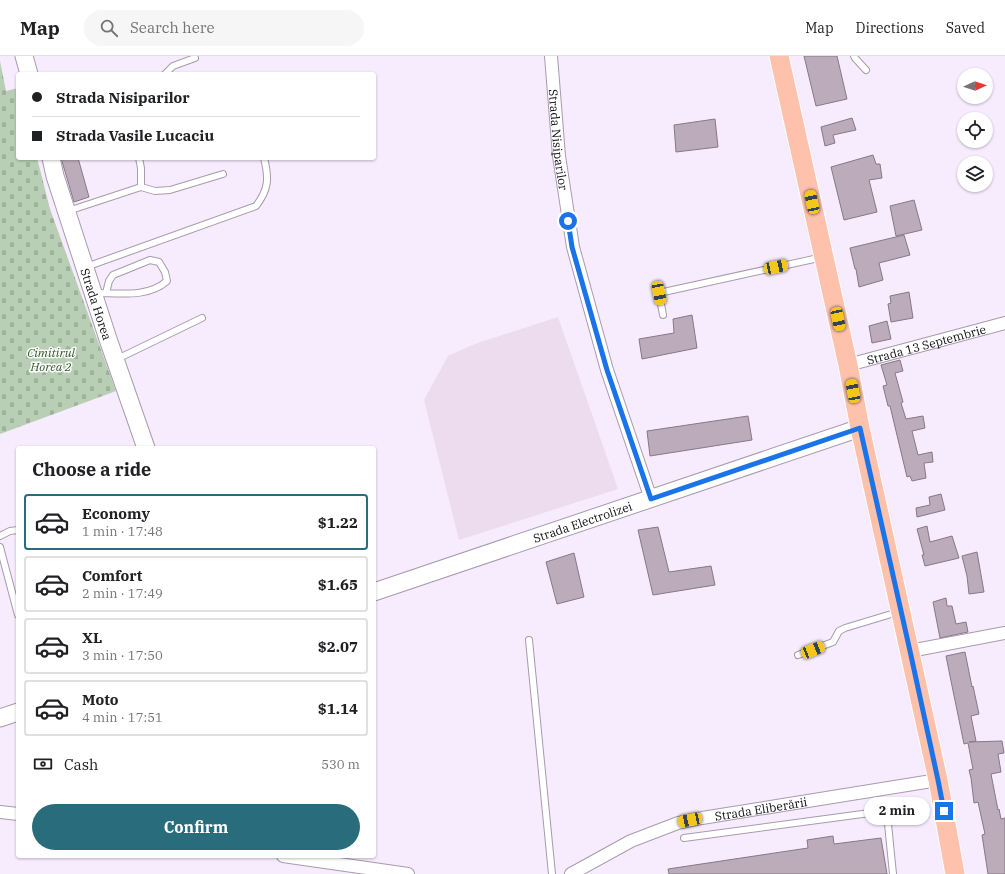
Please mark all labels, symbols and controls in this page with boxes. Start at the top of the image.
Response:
search box [84,10,364,46]
text: Map [20,16,60,40]
icon: search [98,17,120,39]
text: Search here [130,18,214,37]
text: Map [805,19,834,37]
text: Directions [856,19,924,37]
text: Saved [946,19,985,37]
north arrow [957,68,993,104]
map controls [957,68,993,192]
text: Strada Nisiparilor [56,88,190,107]
street label: Strada Nisiparilor [546,89,572,192]
button: locate [957,112,993,148]
text: Strada Vasile Lucaciu [56,126,214,145]
button: layers [957,156,993,192]
car [804,189,820,215]
route start [559,212,577,230]
car [763,259,789,275]
street label: Strada Horea [78,266,115,342]
car [651,280,667,306]
car [830,306,846,332]
street label: Strada 13 Septembrie [865,321,987,367]
park label: Cimitirul Horea 2 [27,345,75,374]
car [845,378,861,404]
text: Choose a ride [32,458,151,481]
street label: Strada Electrolizei [531,498,634,545]
icon: car [34,504,70,540]
text: Economy [82,504,150,523]
text: $1.22 [318,513,358,532]
text: 1 min · 17:48 [82,523,163,540]
icon: car [34,566,70,602]
text: Comfort [82,566,142,585]
text: $1.65 [318,575,358,594]
text: 2 min · 17:49 [82,585,163,602]
icon: car [34,628,70,664]
text: XL [82,628,102,647]
text: $2.07 [318,637,358,656]
car [800,640,826,660]
text: 3 min · 17:50 [82,647,163,664]
icon: car [34,690,70,726]
text: Moto [82,690,119,709]
text: $1.14 [318,699,358,718]
text: 4 min · 17:51 [82,709,163,726]
icon: cash [32,753,54,775]
text: Cash [64,755,98,774]
text: 530 m [321,756,360,773]
street label: Strada Eliberării [714,794,808,823]
callout: 2 min [864,797,930,825]
text: 2 min [879,802,915,819]
route end [935,802,953,820]
button: Confirm [32,804,360,850]
car [677,812,703,828]

